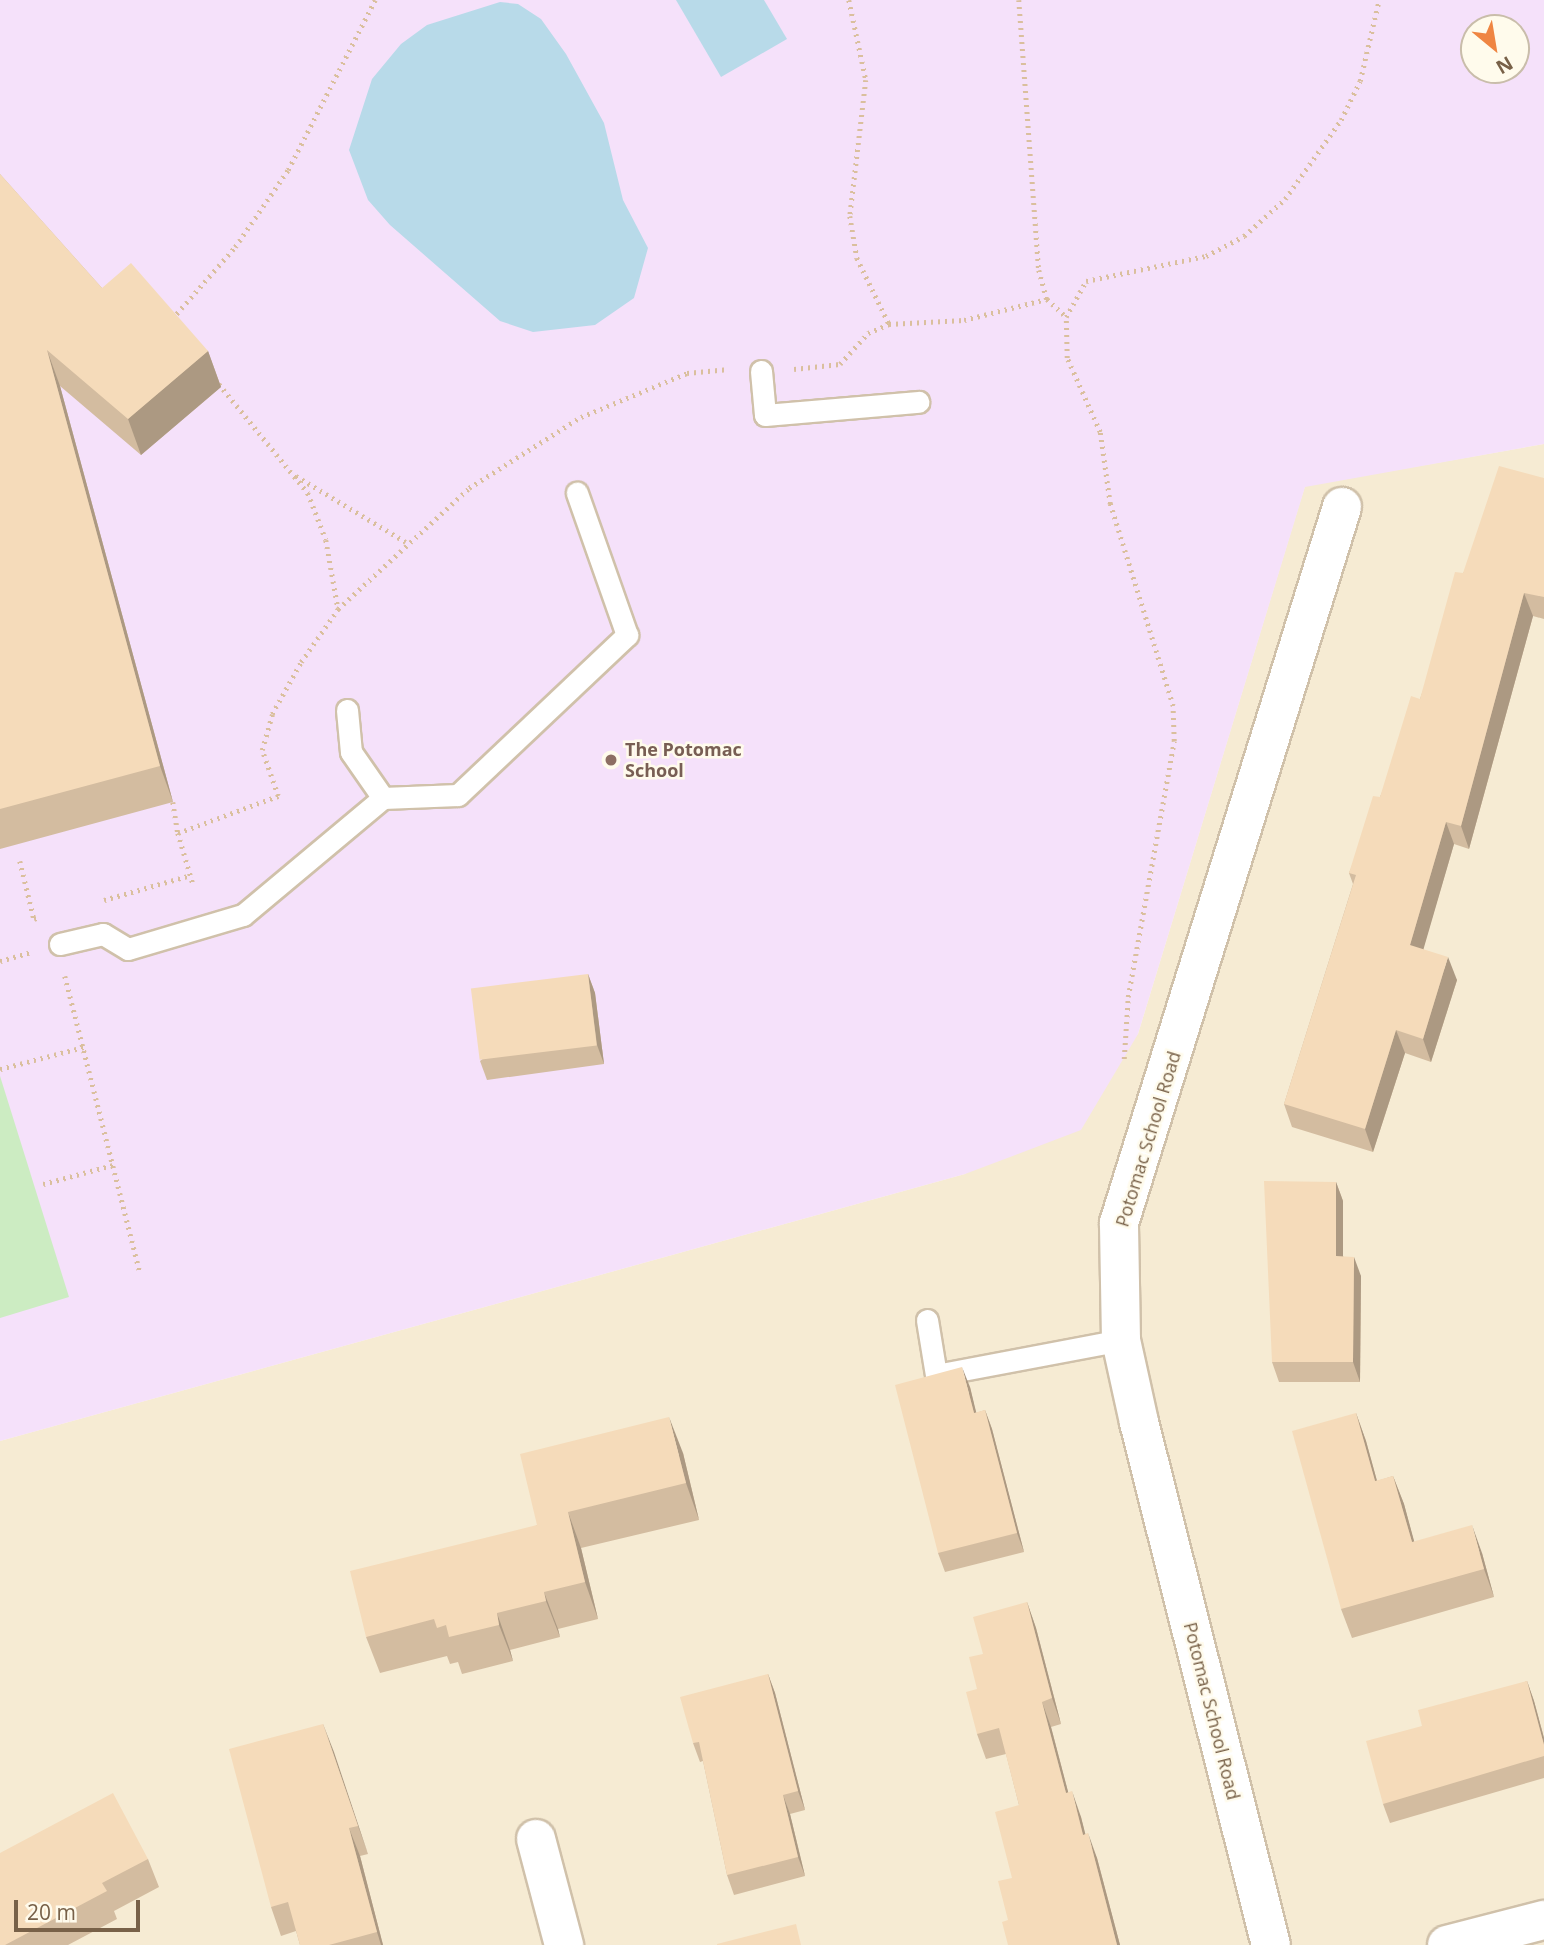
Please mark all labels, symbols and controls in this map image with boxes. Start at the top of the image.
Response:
north arrow [1460,14,1530,84]
text: N [1491,50,1518,81]
place label: The Potomac School [625,739,742,782]
marker: The Potomac School [603,752,619,768]
street label: Potomac School Road [1111,1049,1185,1229]
street label: Potomac School Road [1179,1620,1245,1802]
scale bar [18,1885,144,1929]
text: 20 m [27,1898,76,1926]

